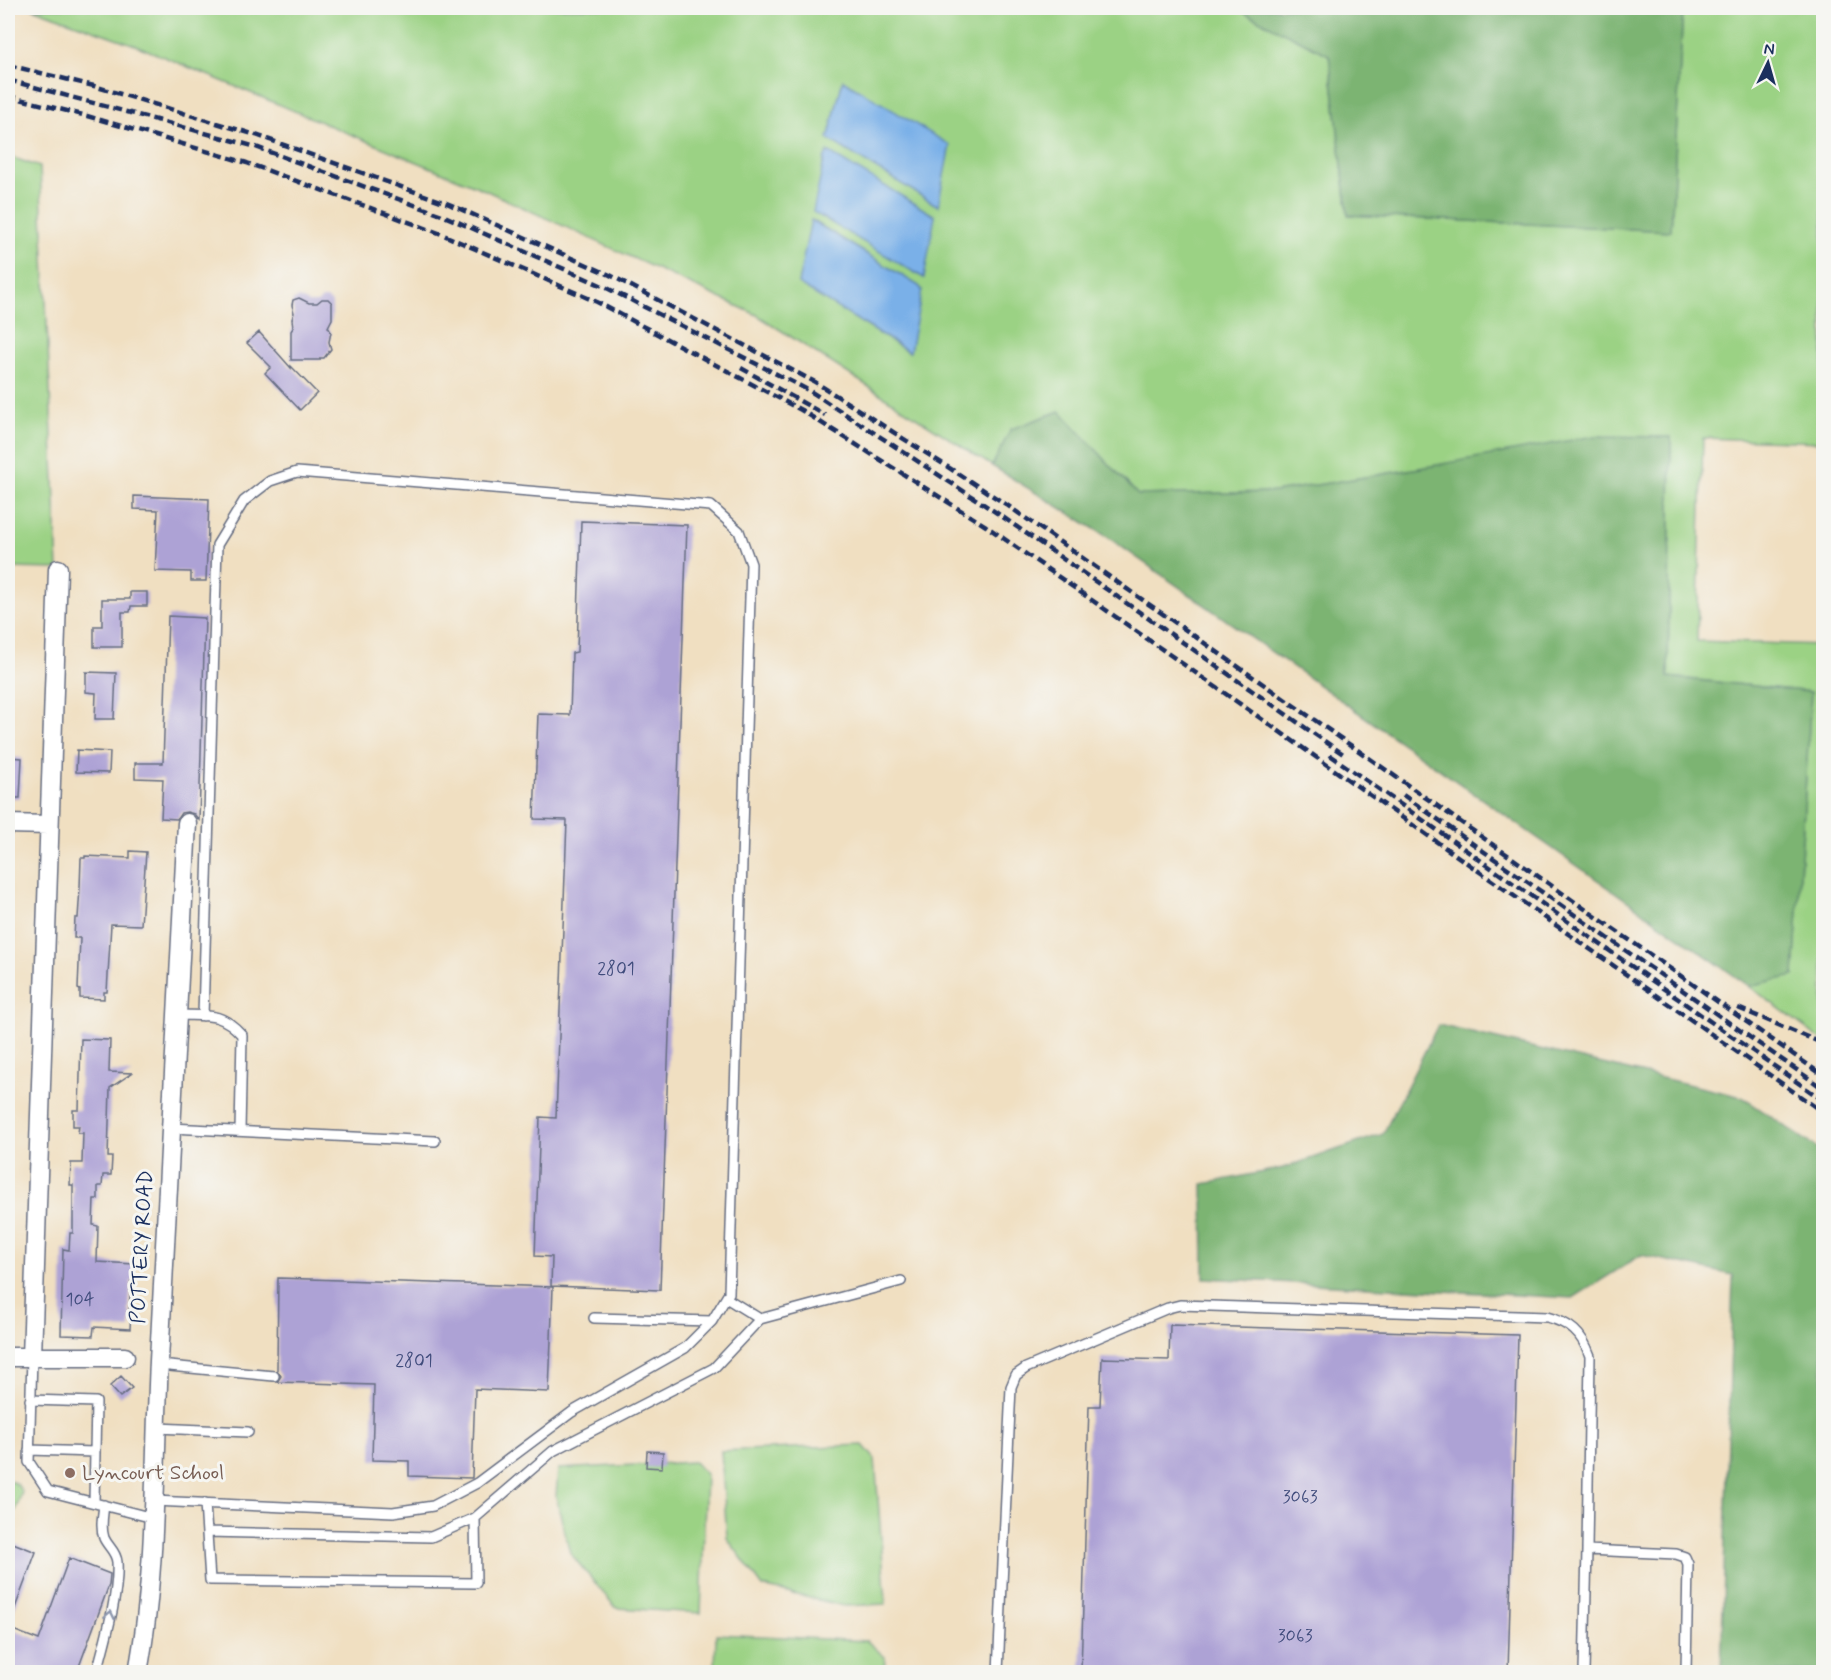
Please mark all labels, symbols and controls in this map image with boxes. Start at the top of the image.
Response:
north arrow [1738,33,1798,93]
text: N [1763,39,1775,60]
house number: 2801 [597,957,635,981]
street label: POTTERY ROAD [124,1169,160,1325]
house number: 104 [66,1288,95,1312]
house number: 2801 [395,1349,433,1373]
place label: Lyncourt School [82,1459,224,1487]
marker: Lyncourt School [63,1466,77,1480]
house number: 3063 [1282,1485,1318,1509]
one-way arrow [103,1611,116,1621]
house number: 3063 [1277,1624,1313,1648]

